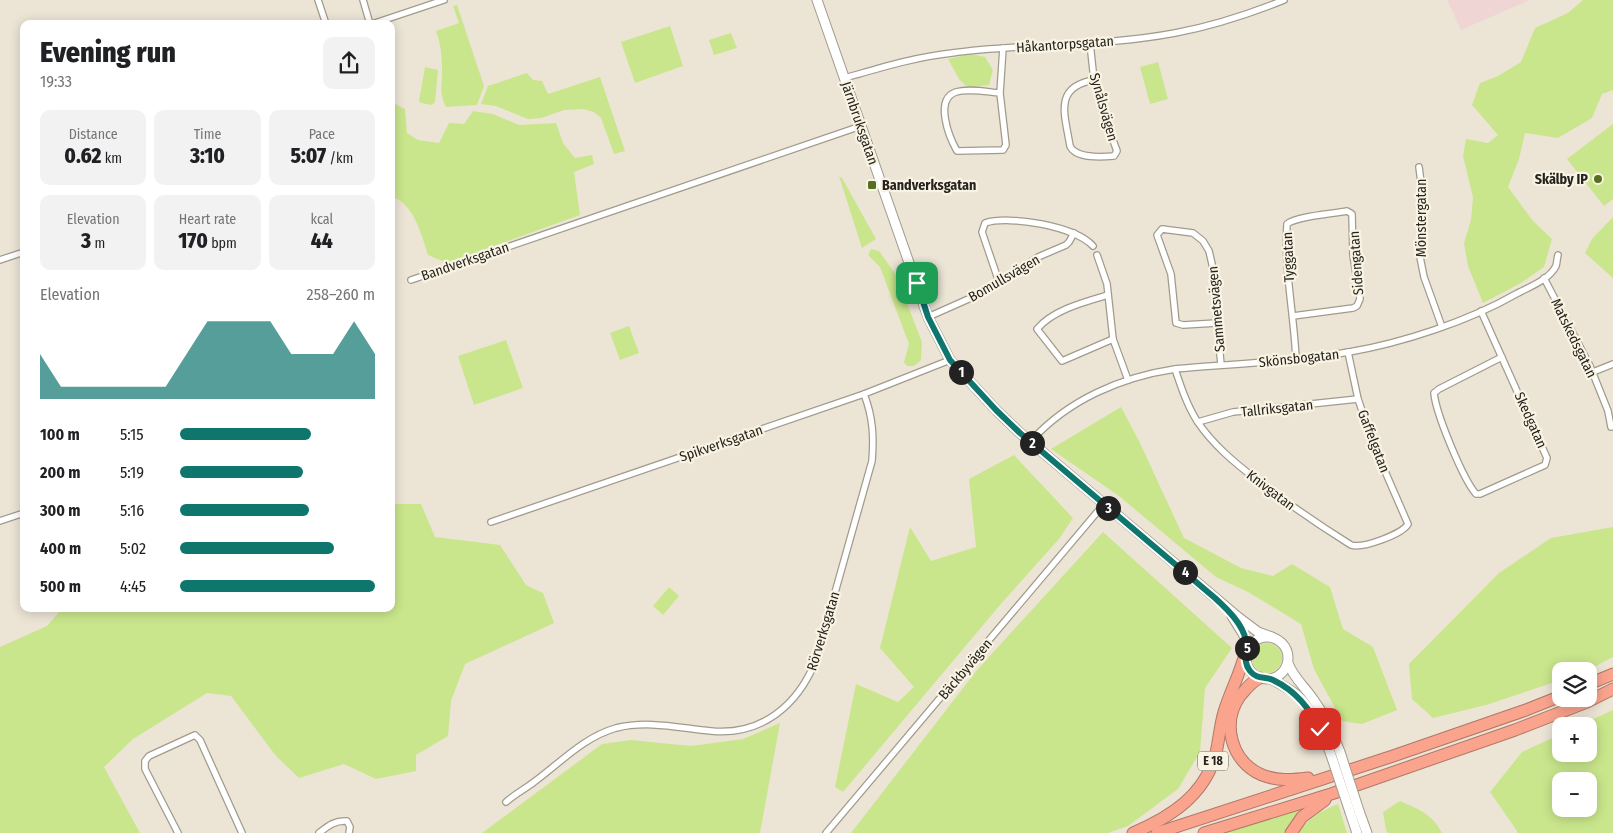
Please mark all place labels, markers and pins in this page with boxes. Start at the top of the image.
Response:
place label: Skälby IP [1535,171,1588,188]
marker: Skälby IP [1592,173,1604,185]
place label: Bandverksgatan [882,177,976,194]
marker: Bandverksgatan [866,179,878,191]
pin [896,262,938,304]
pin: 1 [948,360,974,384]
pin: 2 [1020,430,1044,456]
pin: 3 [1096,496,1120,520]
pin: 4 [1172,560,1198,584]
pin: 5 [1234,636,1260,660]
pin [1299,708,1341,750]

